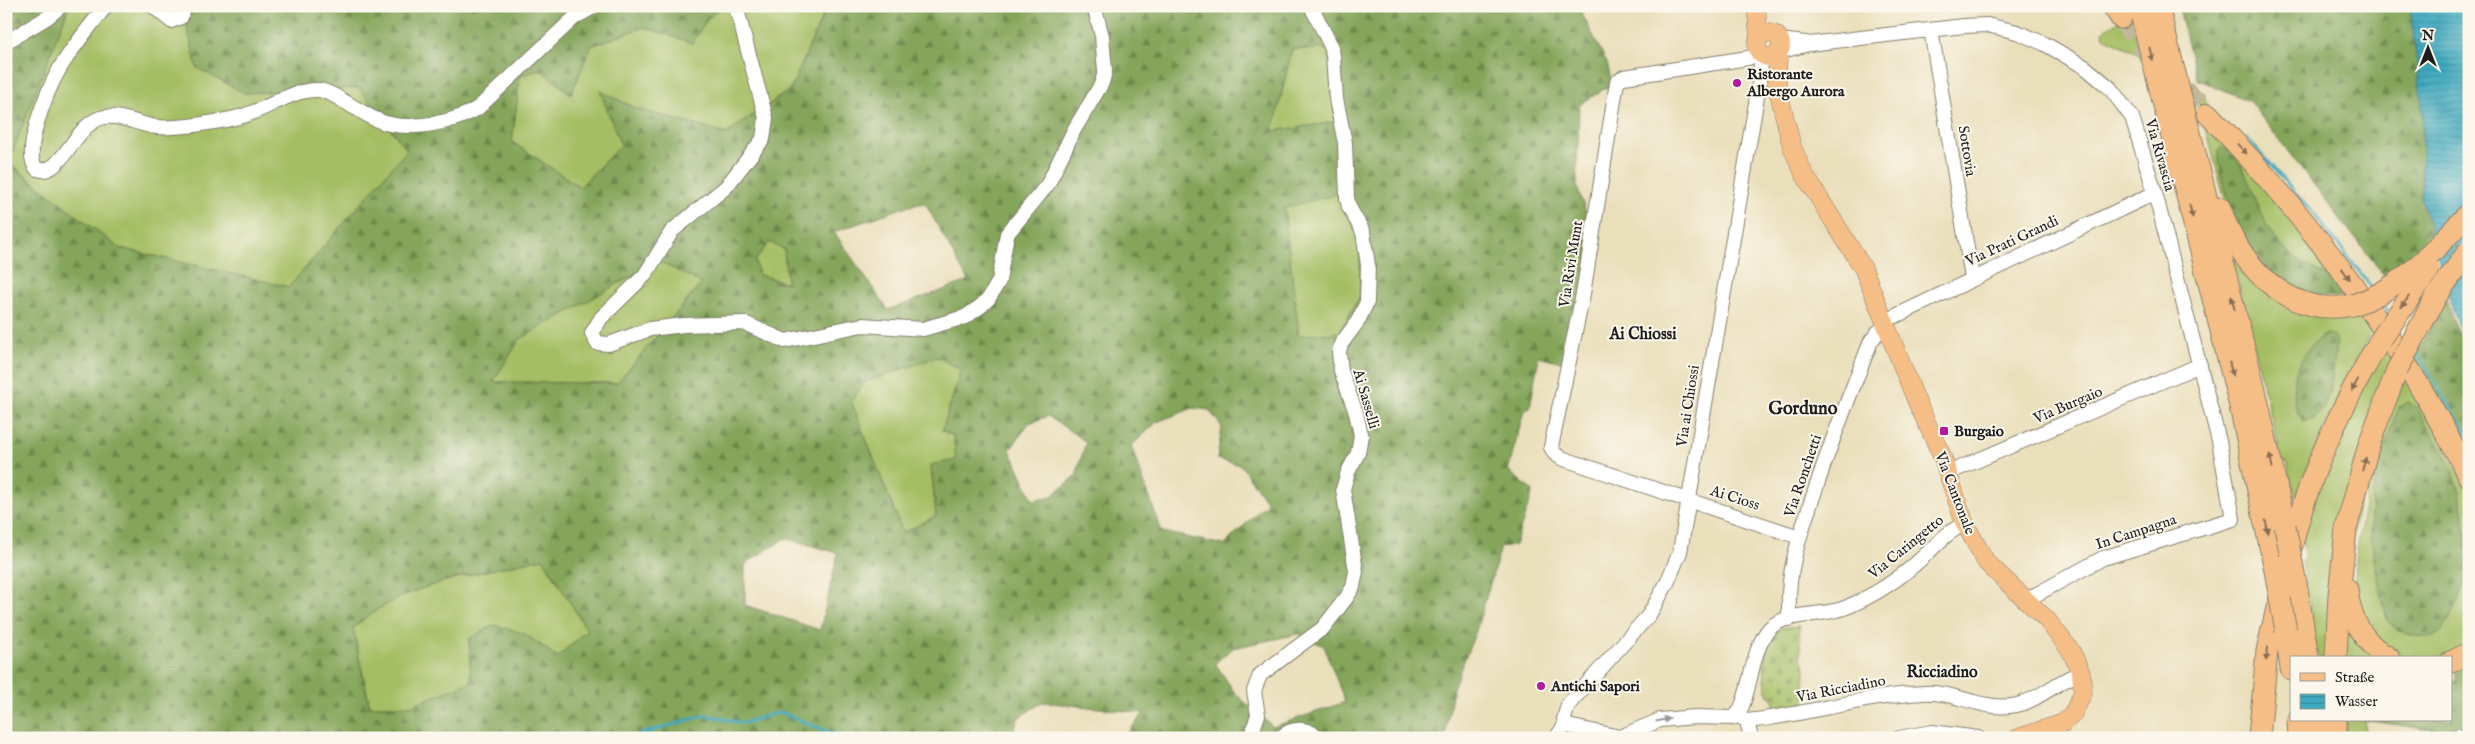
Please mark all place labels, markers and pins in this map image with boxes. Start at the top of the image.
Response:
place label: Ristorante Albergo Aurora [1746,65,1845,101]
marker: Ristorante Albergo Aurora [1731,77,1743,89]
place label: Burgaio [1954,422,2004,441]
marker: Burgaio [1938,425,1950,437]
place label: Antichi Sapori [1550,677,1640,696]
marker: Antichi Sapori [1535,680,1547,692]

